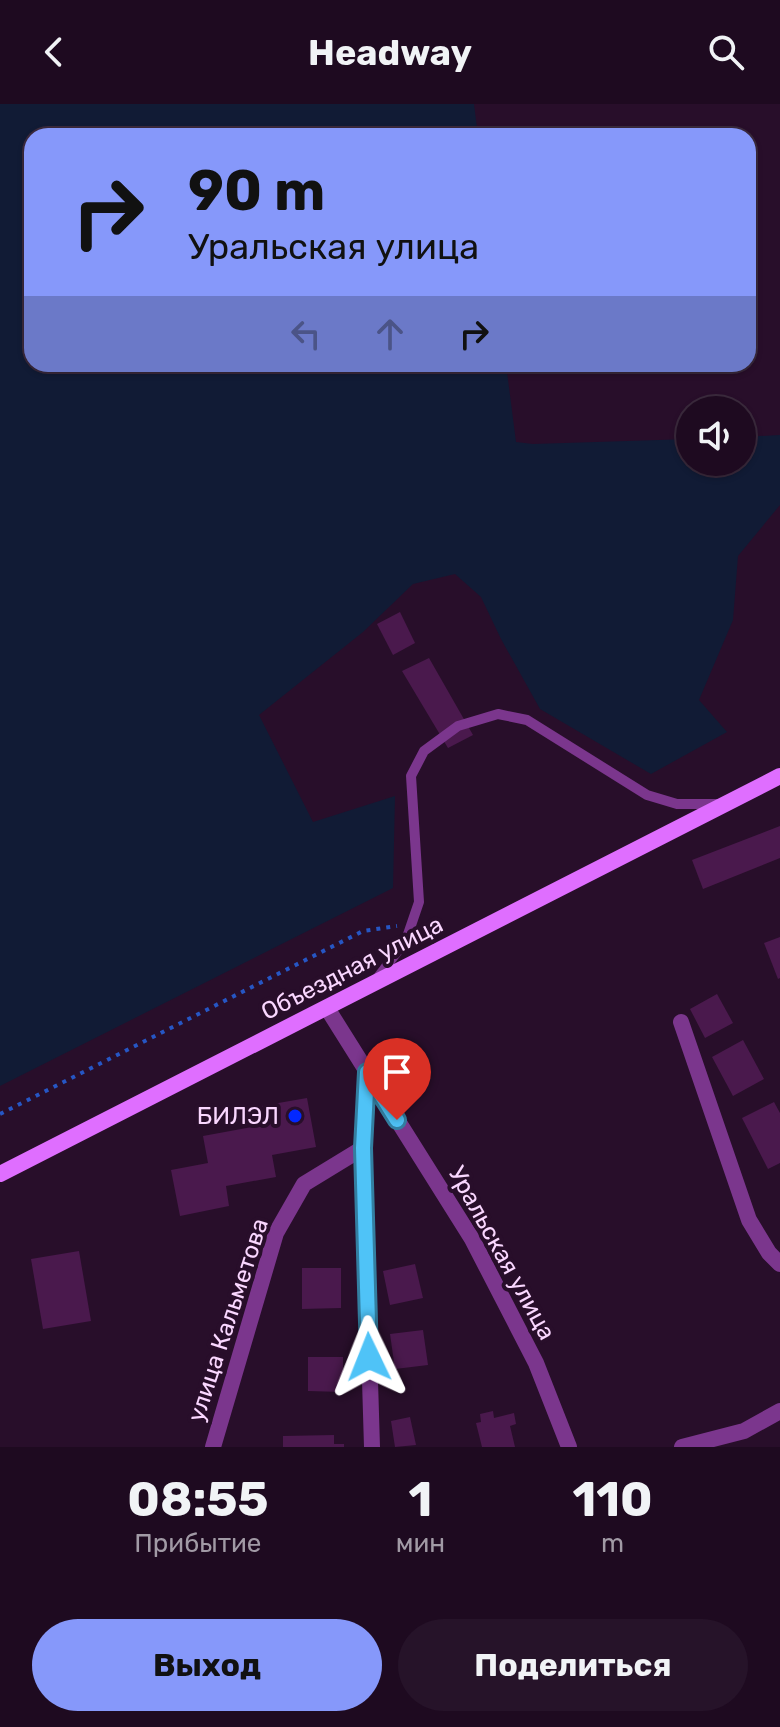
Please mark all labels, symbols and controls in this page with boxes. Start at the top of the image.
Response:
icon: back [32,30,76,74]
icon: search [704,30,748,74]
text: Headway [308,31,472,74]
text: 90 m [188,158,325,224]
icon: right [56,160,160,264]
text: Уральская улица [188,225,479,268]
icon: left [284,312,328,356]
icon: ahead [368,312,412,356]
icon: right [452,312,496,356]
map controls [676,396,756,476]
button: sound [676,396,756,476]
street label: Объездная улица [257,910,447,1026]
pin [363,1038,431,1120]
icon: arrive [375,1050,419,1094]
place label: БИЛЭЛ [197,1102,279,1130]
marker: БИЛЭЛ [286,1107,304,1125]
street label: Уральская улица [443,1161,561,1345]
street label: улица Кальметова [182,1215,274,1425]
position arrow [327,1315,411,1399]
text: 08:55 [127,1471,268,1528]
text: 1 [408,1471,432,1528]
text: 110 [572,1471,653,1528]
text: Прибытие [134,1528,261,1559]
text: мин [396,1528,445,1559]
text: m [601,1528,624,1559]
button: Выход [32,1619,382,1711]
button: Поделиться [398,1619,748,1711]

